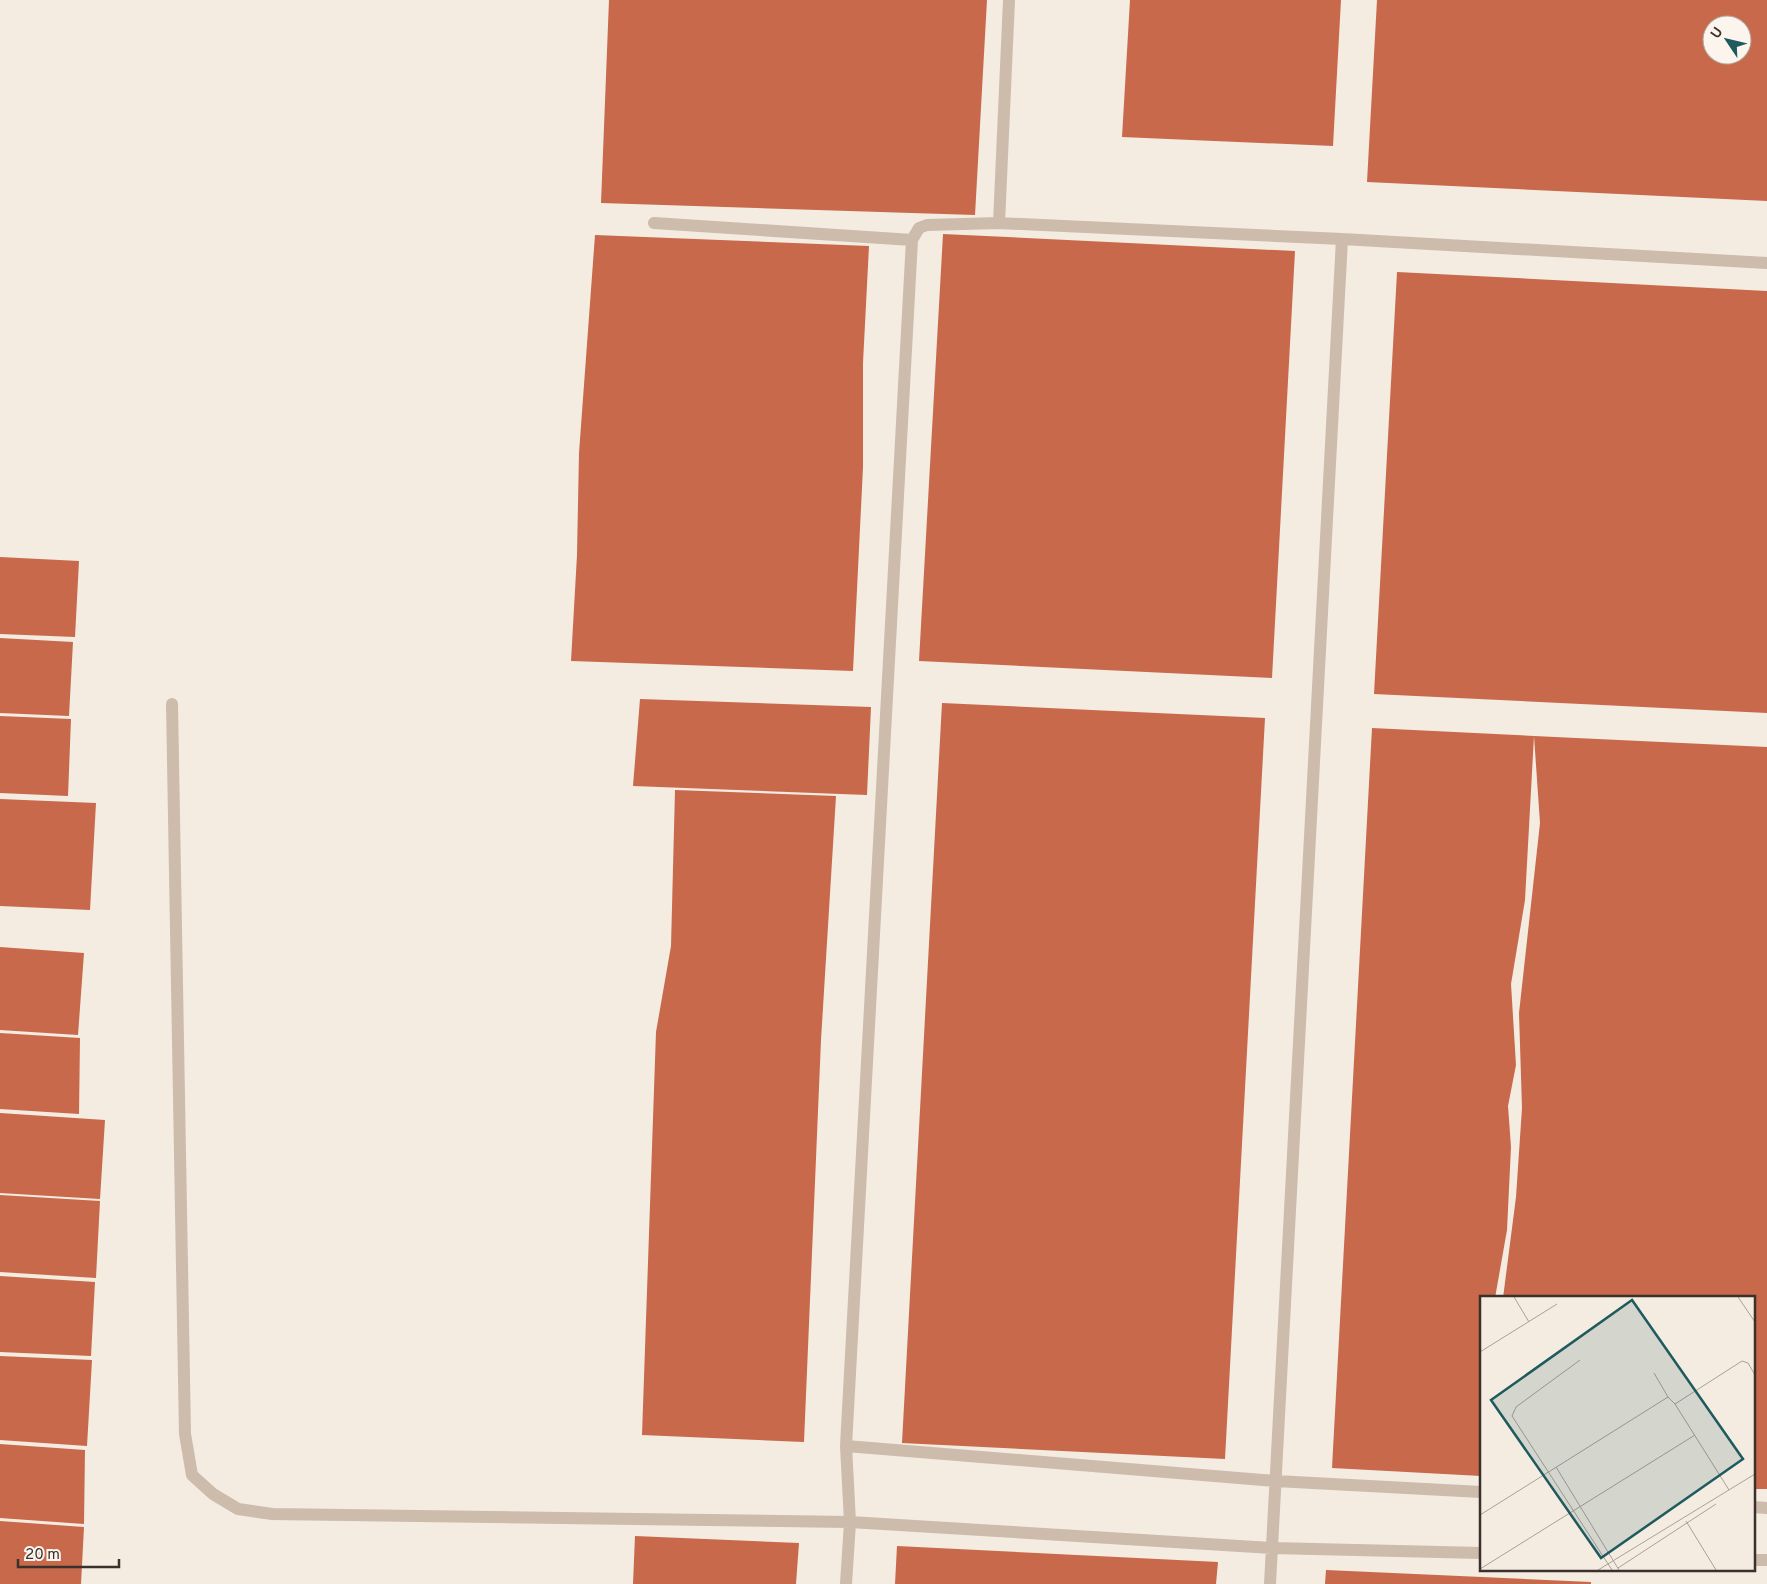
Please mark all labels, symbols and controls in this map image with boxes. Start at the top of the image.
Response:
north arrow [1702,15,1752,65]
text: U [1708,24,1727,42]
inset map [1480,1296,1754,1572]
scale bar [18,1536,119,1568]
text: 20 m [25,1546,60,1565]

